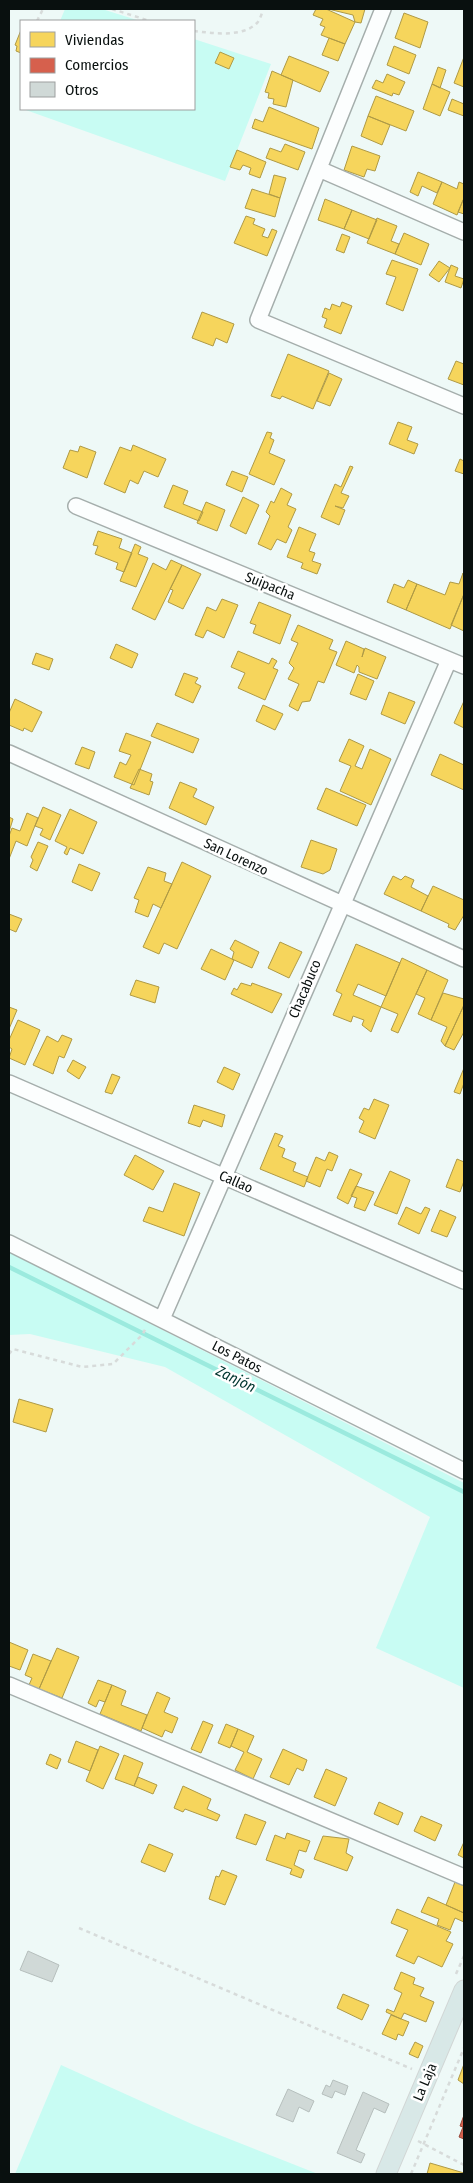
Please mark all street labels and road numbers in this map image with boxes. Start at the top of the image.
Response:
street label: Suipacha [243,568,298,604]
street label: San Lorenzo [201,835,271,879]
street label: Chacabuco [285,957,325,1021]
street label: Callao [216,1167,256,1197]
street label: Los Patos [209,1337,265,1377]
street label: La Laja [409,2060,441,2103]

